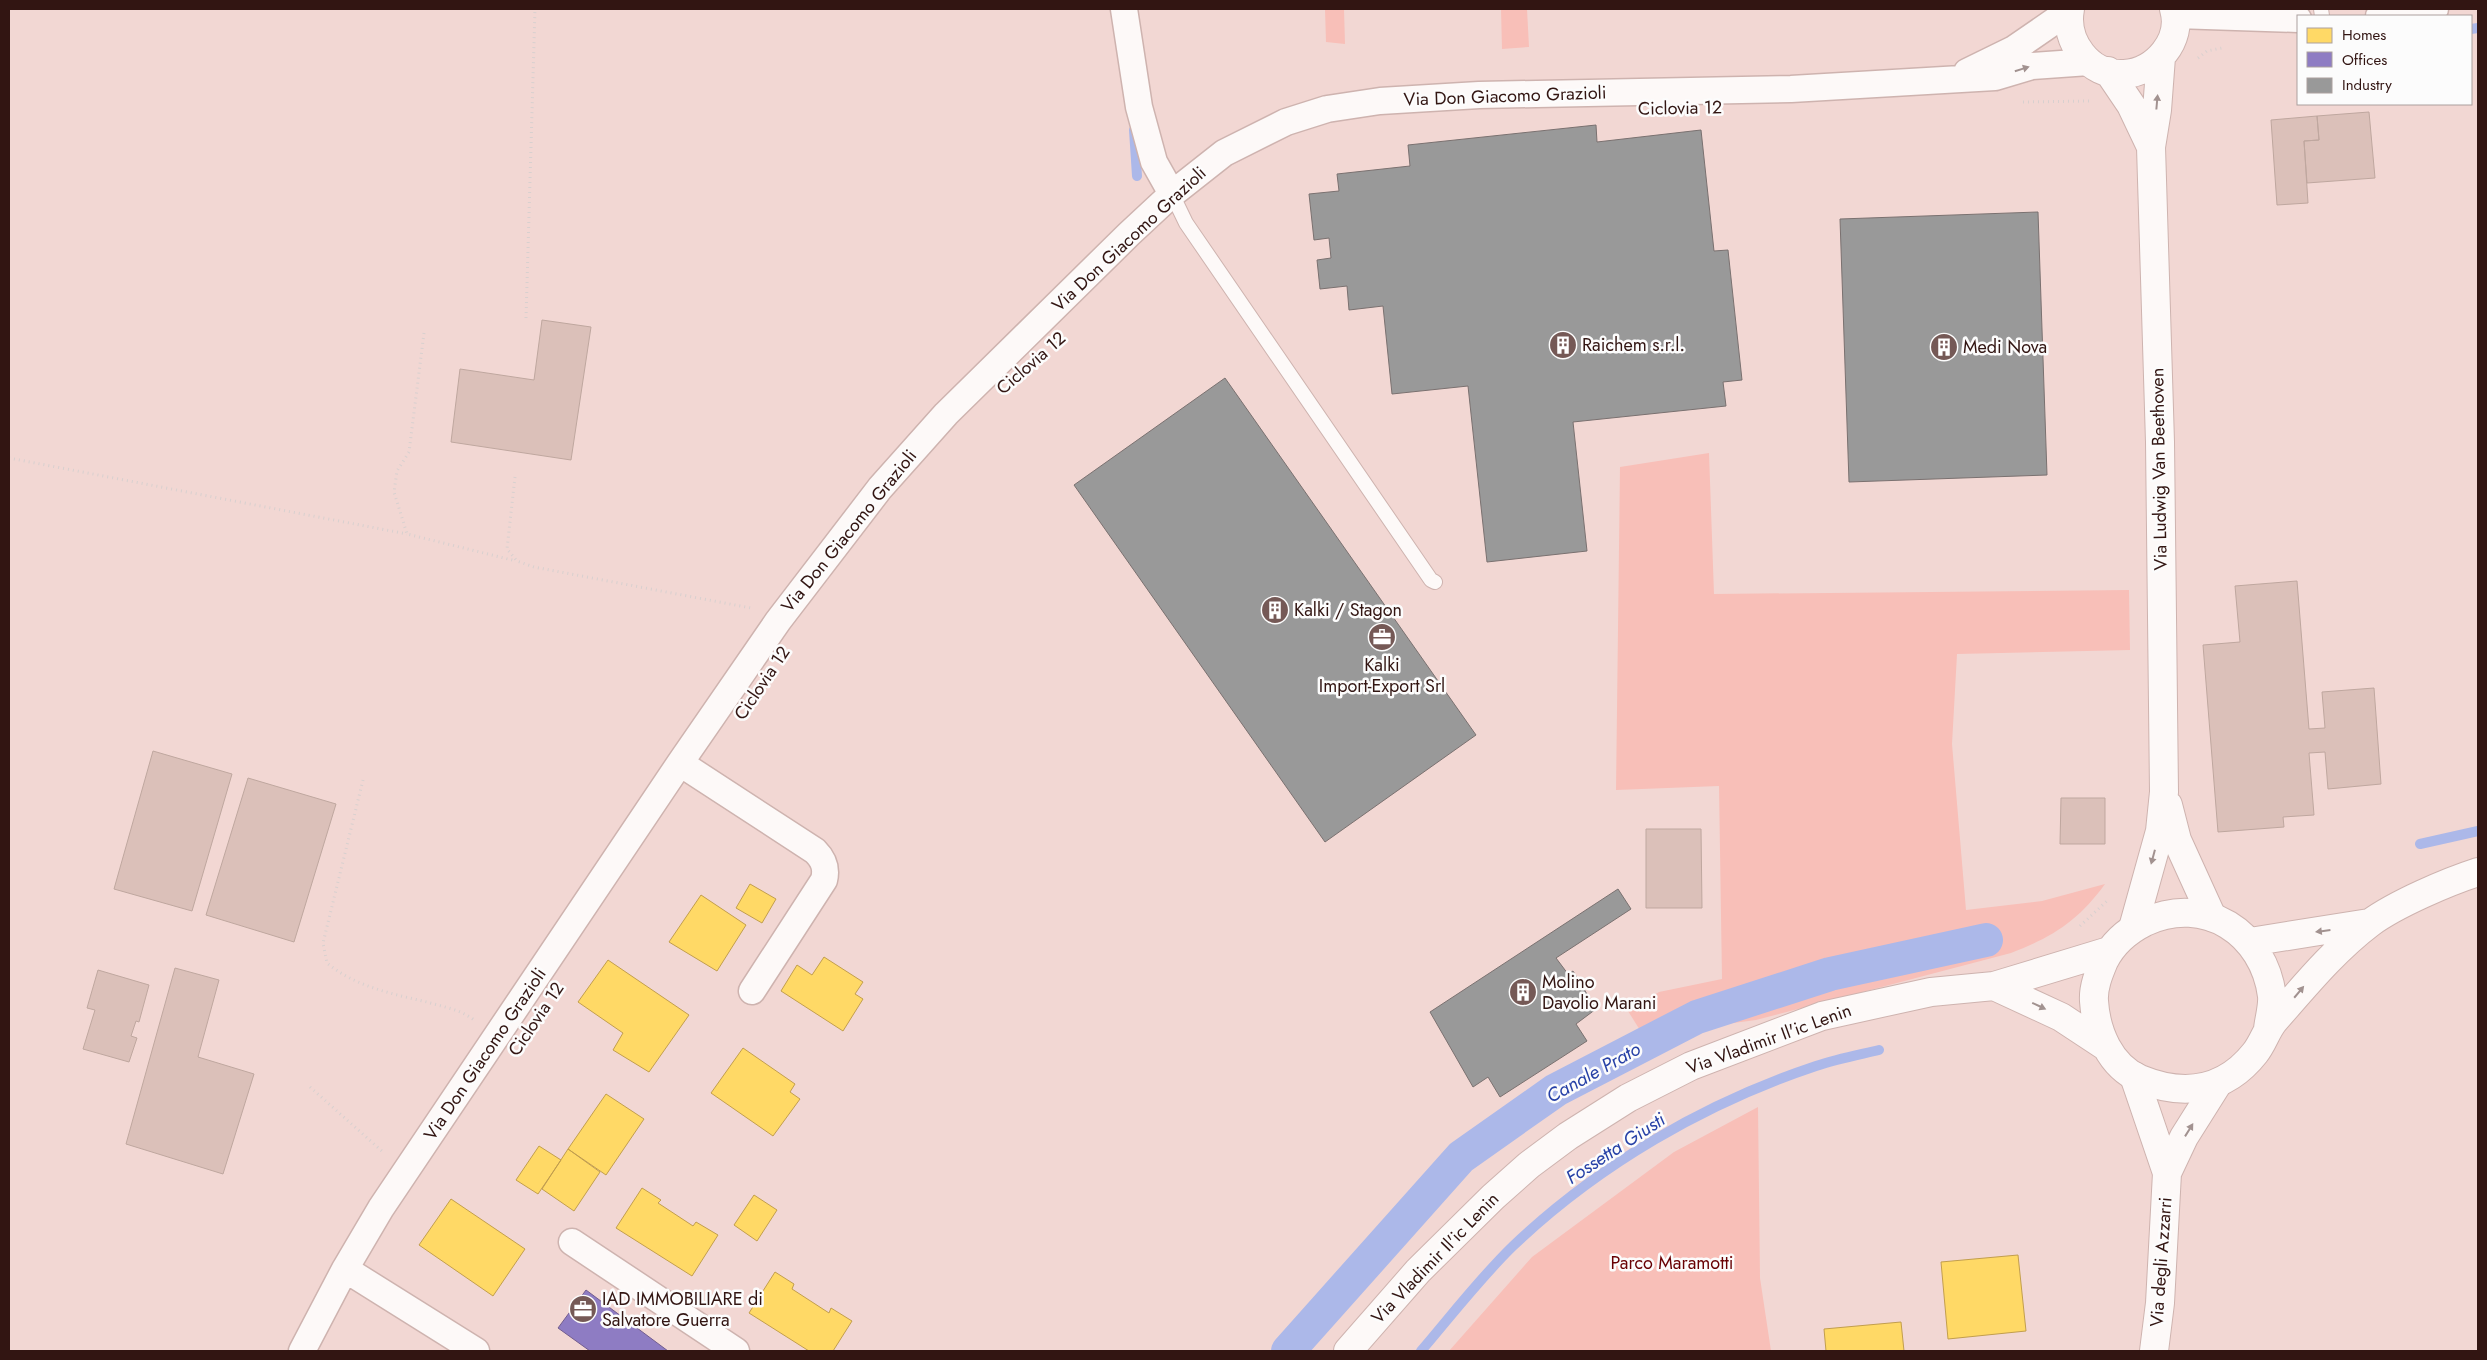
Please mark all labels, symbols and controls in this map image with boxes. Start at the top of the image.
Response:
legend [2297,15,2472,105]
text: Homes [2342,24,2386,46]
text: Offices [2342,49,2387,71]
one-way arrow [2015,64,2030,72]
text: Industry [2342,74,2392,96]
street label: Via Don Giacomo Grazioli [1403,79,1607,113]
street label: Ciclovia 12 [1638,94,1722,122]
one-way arrow [2153,94,2161,110]
street label: Via Don Giacomo Grazioli [1046,160,1212,318]
street label: Ciclovia 12 [991,326,1071,400]
building icon: Raichem s.r.l. [1548,330,1578,360]
place label: Raichem s.r.l. [1582,332,1685,358]
building icon: Medi Nova [1929,332,1959,362]
place label: Medi Nova [1963,334,2047,360]
street label: Via Ludwig Van Beethoven [2144,368,2174,570]
street label: Via Don Giacomo Grazioli [775,444,923,618]
building icon: Kalki / Stagon [1260,595,1290,625]
place label: Kalki / Stagon [1294,597,1402,623]
office icon: Kalki Import-Export Srl [1367,622,1397,652]
street label: Ciclovia 12 [728,641,796,725]
place label: Kalki Import-Export Srl [1319,652,1445,699]
one-way arrow [2148,849,2156,864]
one-way arrow [2314,928,2330,936]
street label: Via Don Giacomo Grazioli [417,963,553,1145]
place label: Molino Davolio Marani [1542,969,1657,1016]
street label: Ciclovia 12 [502,977,570,1061]
building icon: Molino Davolio Marani [1508,977,1538,1007]
one-way arrow [2294,985,2305,998]
street label: Via Vladimir Il'ic Lenin [1683,997,1855,1081]
one-way arrow [2032,1003,2046,1011]
water label: Canale Prato [1541,1035,1645,1109]
water label: Fossetta Giusti [1560,1106,1671,1191]
one-way arrow [2184,1123,2193,1136]
street label: Via Vladimir Il'ic Lenin [1365,1186,1505,1330]
street label: Via degli Azzarri [2143,1196,2179,1328]
park label: Parco Maramotti [1611,1250,1733,1276]
place label: IAD IMMOBILIARE di Salvatore Guerra [602,1286,763,1333]
office icon: IAD IMMOBILIARE di Salvatore Guerra [568,1294,598,1324]

